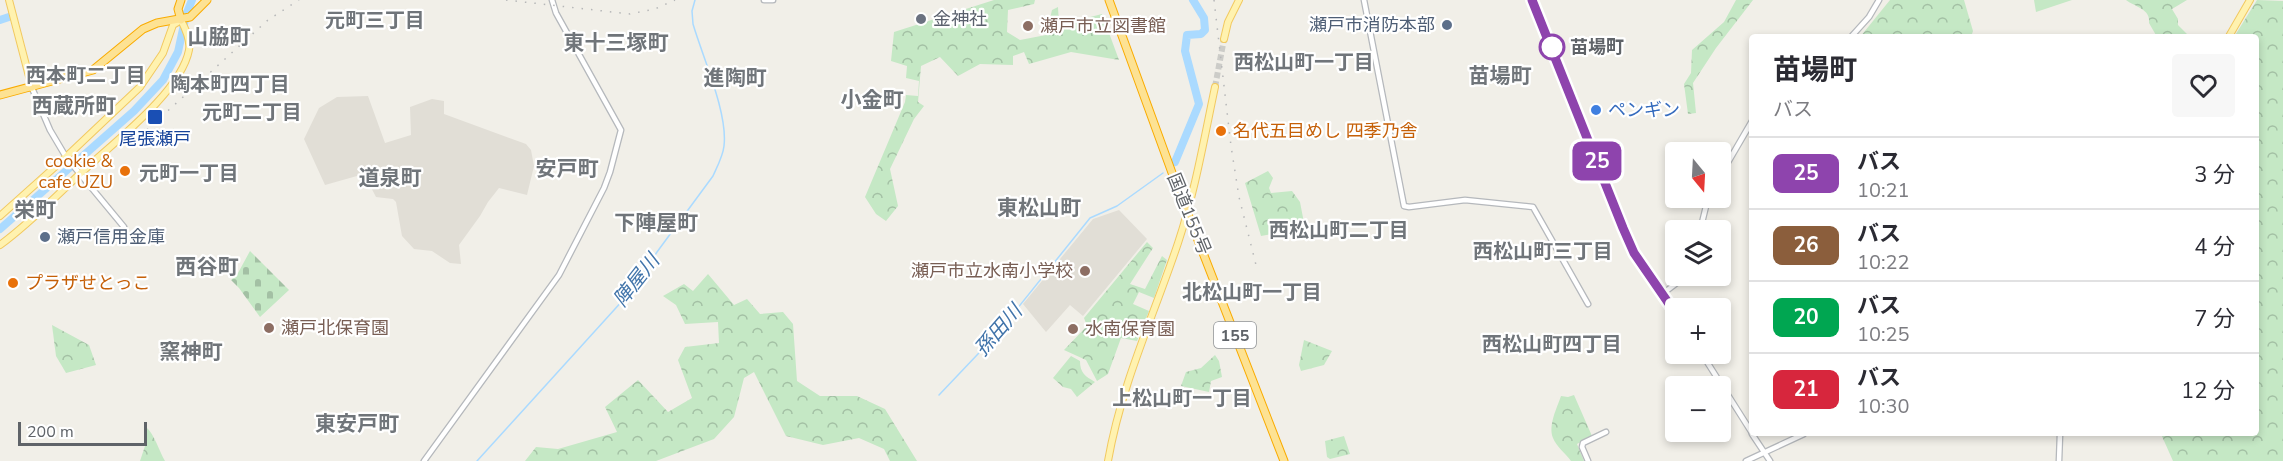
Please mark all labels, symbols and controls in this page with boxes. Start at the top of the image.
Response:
district label: 元町三丁目 [325,7,425,34]
place label: 金神社 [933,7,987,31]
marker: 金神社 [914,12,928,26]
place label: 瀬戸市消防本部 [1309,13,1435,37]
place label: 瀬戸市立図書館 [1040,14,1166,38]
marker: 瀬戸市消防本部 [1440,18,1454,32]
marker: 瀬戸市立図書館 [1021,19,1035,33]
district label: 山脇町 [188,23,251,51]
district label: 東十三塚町 [564,29,669,57]
marker: 苗場町 [1539,34,1565,60]
place label: 苗場町 [1570,35,1624,59]
district label: 西松山町一丁目 [1234,49,1374,76]
text: 苗場町 [1773,51,1857,89]
button: heart [2172,54,2235,117]
district label: 西本町二丁目 [26,62,146,89]
district label: 苗場町 [1469,62,1532,90]
district label: 進陶町 [704,64,767,92]
district label: 陶本町四丁目 [170,71,290,98]
district label: 小金町 [841,86,904,114]
district label: 西蔵所町 [32,92,116,120]
text: バス [1773,96,1813,123]
place label: ペンギン [1608,98,1680,122]
district label: 元町二丁目 [202,99,302,126]
marker: ペンギン [1589,103,1603,117]
marker: 尾張瀬戸 [146,108,164,126]
place label: 名代五目めし 四季乃舎 [1233,119,1418,143]
marker: 名代五目めし 四季乃舎 [1214,124,1228,138]
place label: 尾張瀬戸 [119,127,191,151]
line badge: 25 [1570,142,1624,180]
north arrow [1665,142,1731,208]
map controls [1665,142,1731,442]
text: 25 [1584,147,1610,175]
text: バス [1857,147,1901,177]
place label: cookie & cafe UZU [38,149,114,194]
district label: 安戸町 [536,155,599,183]
text: 25 [1793,159,1819,187]
district label: 元町一丁目 [139,160,239,187]
text: 3 分 [2194,160,2235,190]
marker: cookie & cafe UZU [118,164,132,178]
district label: 道泉町 [359,164,422,192]
street label: 国道155号 [1162,169,1216,259]
text: 10:21 [1857,177,1910,204]
district label: 東松山町 [997,194,1081,222]
district label: 栄町 [14,196,56,224]
district label: 下陣屋町 [614,209,698,237]
district label: 西松山町二丁目 [1269,217,1409,244]
text: バス [1857,219,1901,249]
button: layers [1665,220,1731,286]
place label: 瀬戸信用金庫 [57,225,165,249]
marker: 瀬戸信用金庫 [38,230,52,244]
text: 26 [1793,231,1819,259]
text: 4 分 [2194,232,2235,262]
district label: 西松山町三丁目 [1473,238,1613,265]
water label: 陣屋川 [607,247,667,312]
text: 10:22 [1857,249,1910,276]
district label: 西谷町 [176,253,239,281]
place label: 瀬戸市立水南小学校 [911,259,1073,283]
marker: 瀬戸市立水南小学校 [1078,264,1092,278]
place label: プラザせとっこ [25,271,150,295]
marker: プラザせとっこ [6,276,20,290]
district label: 北松山町一丁目 [1182,279,1322,306]
text: バス [1857,291,1901,321]
water label: 孫田川 [969,297,1030,362]
button: + [1665,298,1731,364]
text: 20 [1793,303,1819,331]
text: 7 分 [2194,304,2235,334]
place label: 瀬戸北保育園 [281,316,389,340]
place label: 水南保育園 [1085,317,1175,341]
marker: 瀬戸北保育園 [262,321,276,335]
text: 10:25 [1857,321,1910,348]
marker: 水南保育園 [1066,322,1080,336]
road number: 155 [1214,322,1256,348]
district label: 西松山町四丁目 [1482,331,1622,358]
district label: 窯神町 [160,338,223,366]
text: バス [1857,363,1901,393]
text: 21 [1793,375,1819,403]
button: − [1665,376,1731,442]
text: 12 分 [2181,376,2235,406]
district label: 上松山町一丁目 [1112,385,1252,412]
text: 10:30 [1857,393,1910,420]
district label: 東安戸町 [315,410,399,438]
scale bar [18,419,147,446]
text: 200 m [27,421,74,443]

